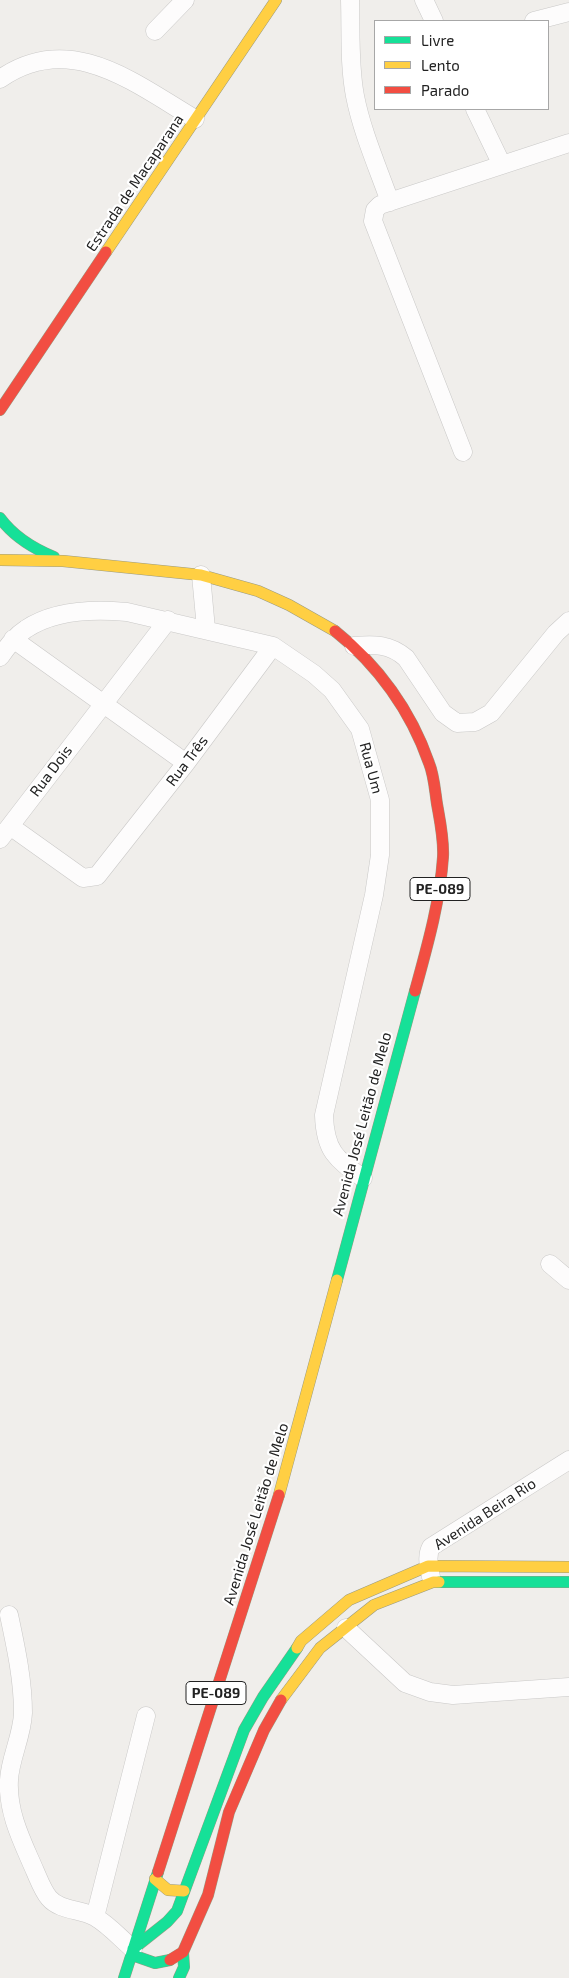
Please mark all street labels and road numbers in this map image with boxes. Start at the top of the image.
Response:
street label: Estrada de Macaparana [82,111,188,255]
street label: Rua Três [162,732,212,790]
street label: Rua Um [356,740,386,796]
street label: Rua Dois [26,742,76,800]
road number: PE-089 [410,878,470,901]
street label: Avenida José Leitão de Melo [329,1030,395,1218]
street label: Avenida José Leitão de Melo [220,1421,292,1607]
street label: Avenida Beira Rio [431,1474,539,1554]
road number: PE-089 [186,1682,246,1705]

